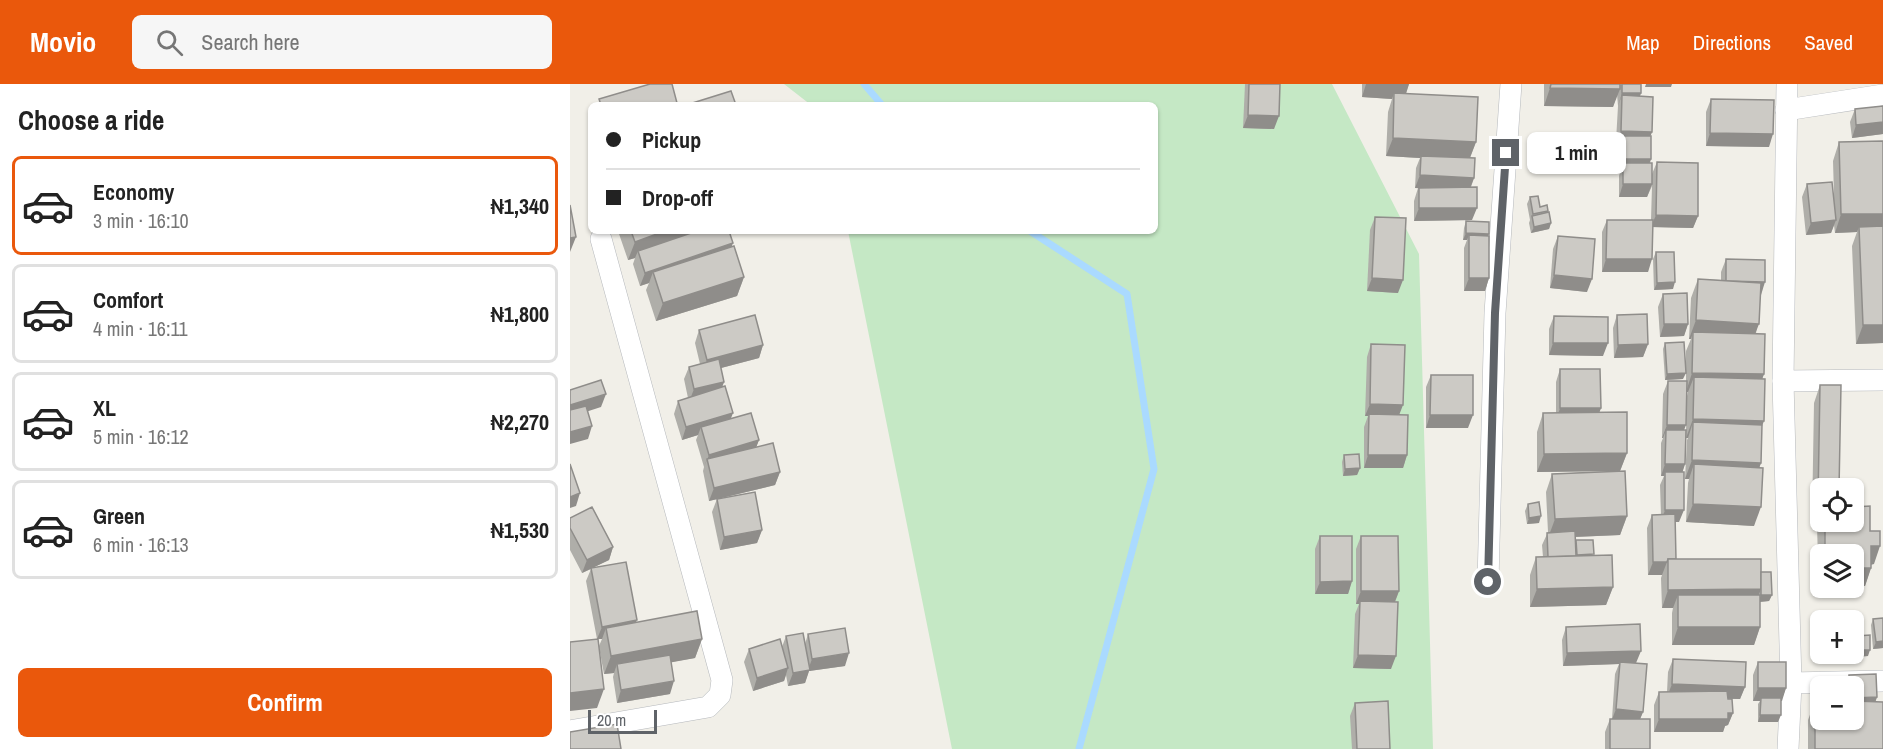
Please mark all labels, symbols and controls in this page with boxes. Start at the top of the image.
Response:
search box [132,15,552,69]
text: Movio [30,23,96,61]
icon: search [153,26,186,59]
text: Search here [201,27,300,57]
text: Map [1626,28,1660,57]
text: Directions [1693,28,1771,57]
text: Saved [1804,28,1853,57]
text: Choose a ride [18,102,164,138]
text: Pickup [642,125,701,155]
callout: 1 min [1527,132,1626,174]
route end [1492,139,1519,166]
text: 1 min [1555,139,1598,166]
text: Economy [93,177,174,207]
icon: car [21,179,75,233]
text: Drop-off [642,183,713,213]
text: ₦1,340 [491,191,549,221]
text: 3 min · 16:10 [93,207,189,234]
text: Comfort [93,285,163,315]
icon: car [21,287,75,341]
text: ₦1,800 [491,299,549,329]
text: 4 min · 16:11 [93,315,188,342]
text: XL [93,393,116,423]
icon: car [21,395,75,449]
text: ₦2,270 [491,407,549,437]
text: 5 min · 16:12 [93,423,189,450]
map controls [1810,478,1864,730]
button: locate [1810,478,1864,532]
text: Green [93,501,145,531]
icon: car [21,503,75,557]
text: ₦1,530 [491,515,549,545]
text: 6 min · 16:13 [93,531,189,558]
button: layers [1810,544,1864,598]
route start [1474,568,1501,595]
button: + [1810,610,1864,664]
button: Confirm [18,668,552,737]
button: − [1810,676,1864,730]
scale bar [588,707,657,734]
text: 20 m [597,709,626,731]

